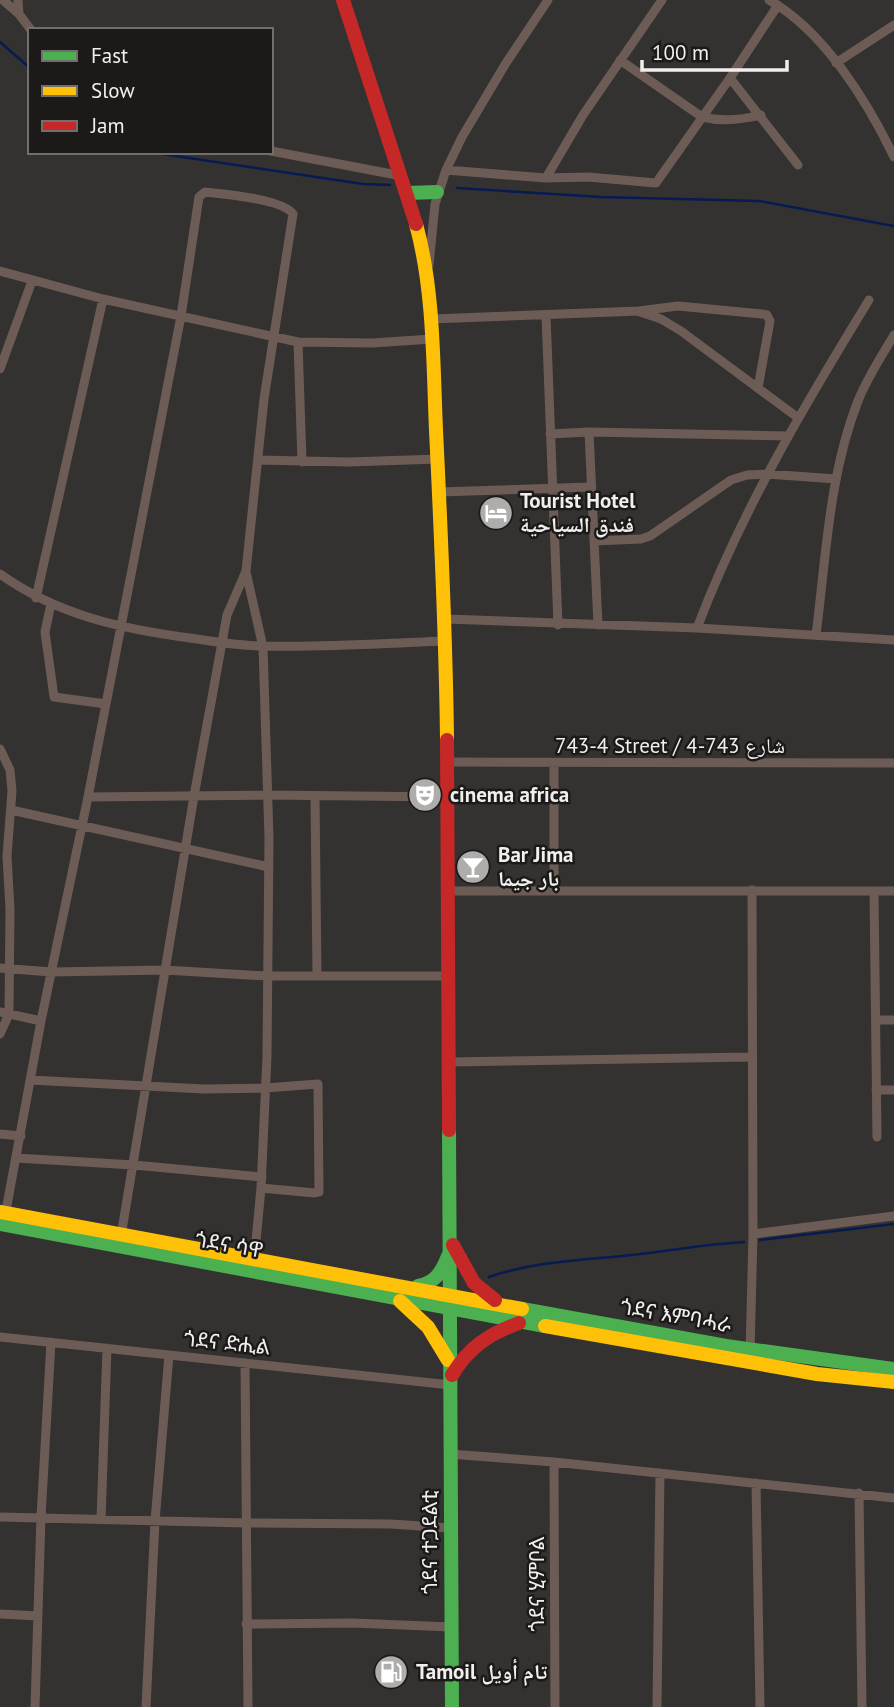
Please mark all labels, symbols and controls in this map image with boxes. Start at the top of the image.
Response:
legend [28,28,273,154]
scale bar [642,28,787,72]
text: 100 m [652,39,709,66]
text: Fast [91,42,128,69]
text: Slow [91,77,135,104]
text: Jam [90,112,125,139]
place label: Tourist Hotel فندق السياحية [520,487,636,538]
hotel icon: Tourist Hotel فندق السياحية [477,494,515,532]
street label: 743-4 Street / شارع 743-4 [555,732,785,759]
theatre icon: cinema africa [406,776,444,814]
place label: cinema africa [450,781,569,808]
place label: Bar Jima بار جيما [498,841,574,892]
bar icon: Bar Jima بار جيما [454,848,492,886]
street label: ጎደና ሳዋ [193,1225,265,1264]
street label: ጎደና እምባሓራ [619,1292,734,1339]
street label: ጎደና ድሒል [183,1325,272,1360]
street label: ጎደና ተጋደልቲ [416,1490,443,1594]
street label: ጎደና ሂምቦል [523,1536,550,1632]
fuel station icon: Tamoil تام أويل [372,1653,410,1691]
place label: Tamoil تام أويل [416,1658,548,1686]

